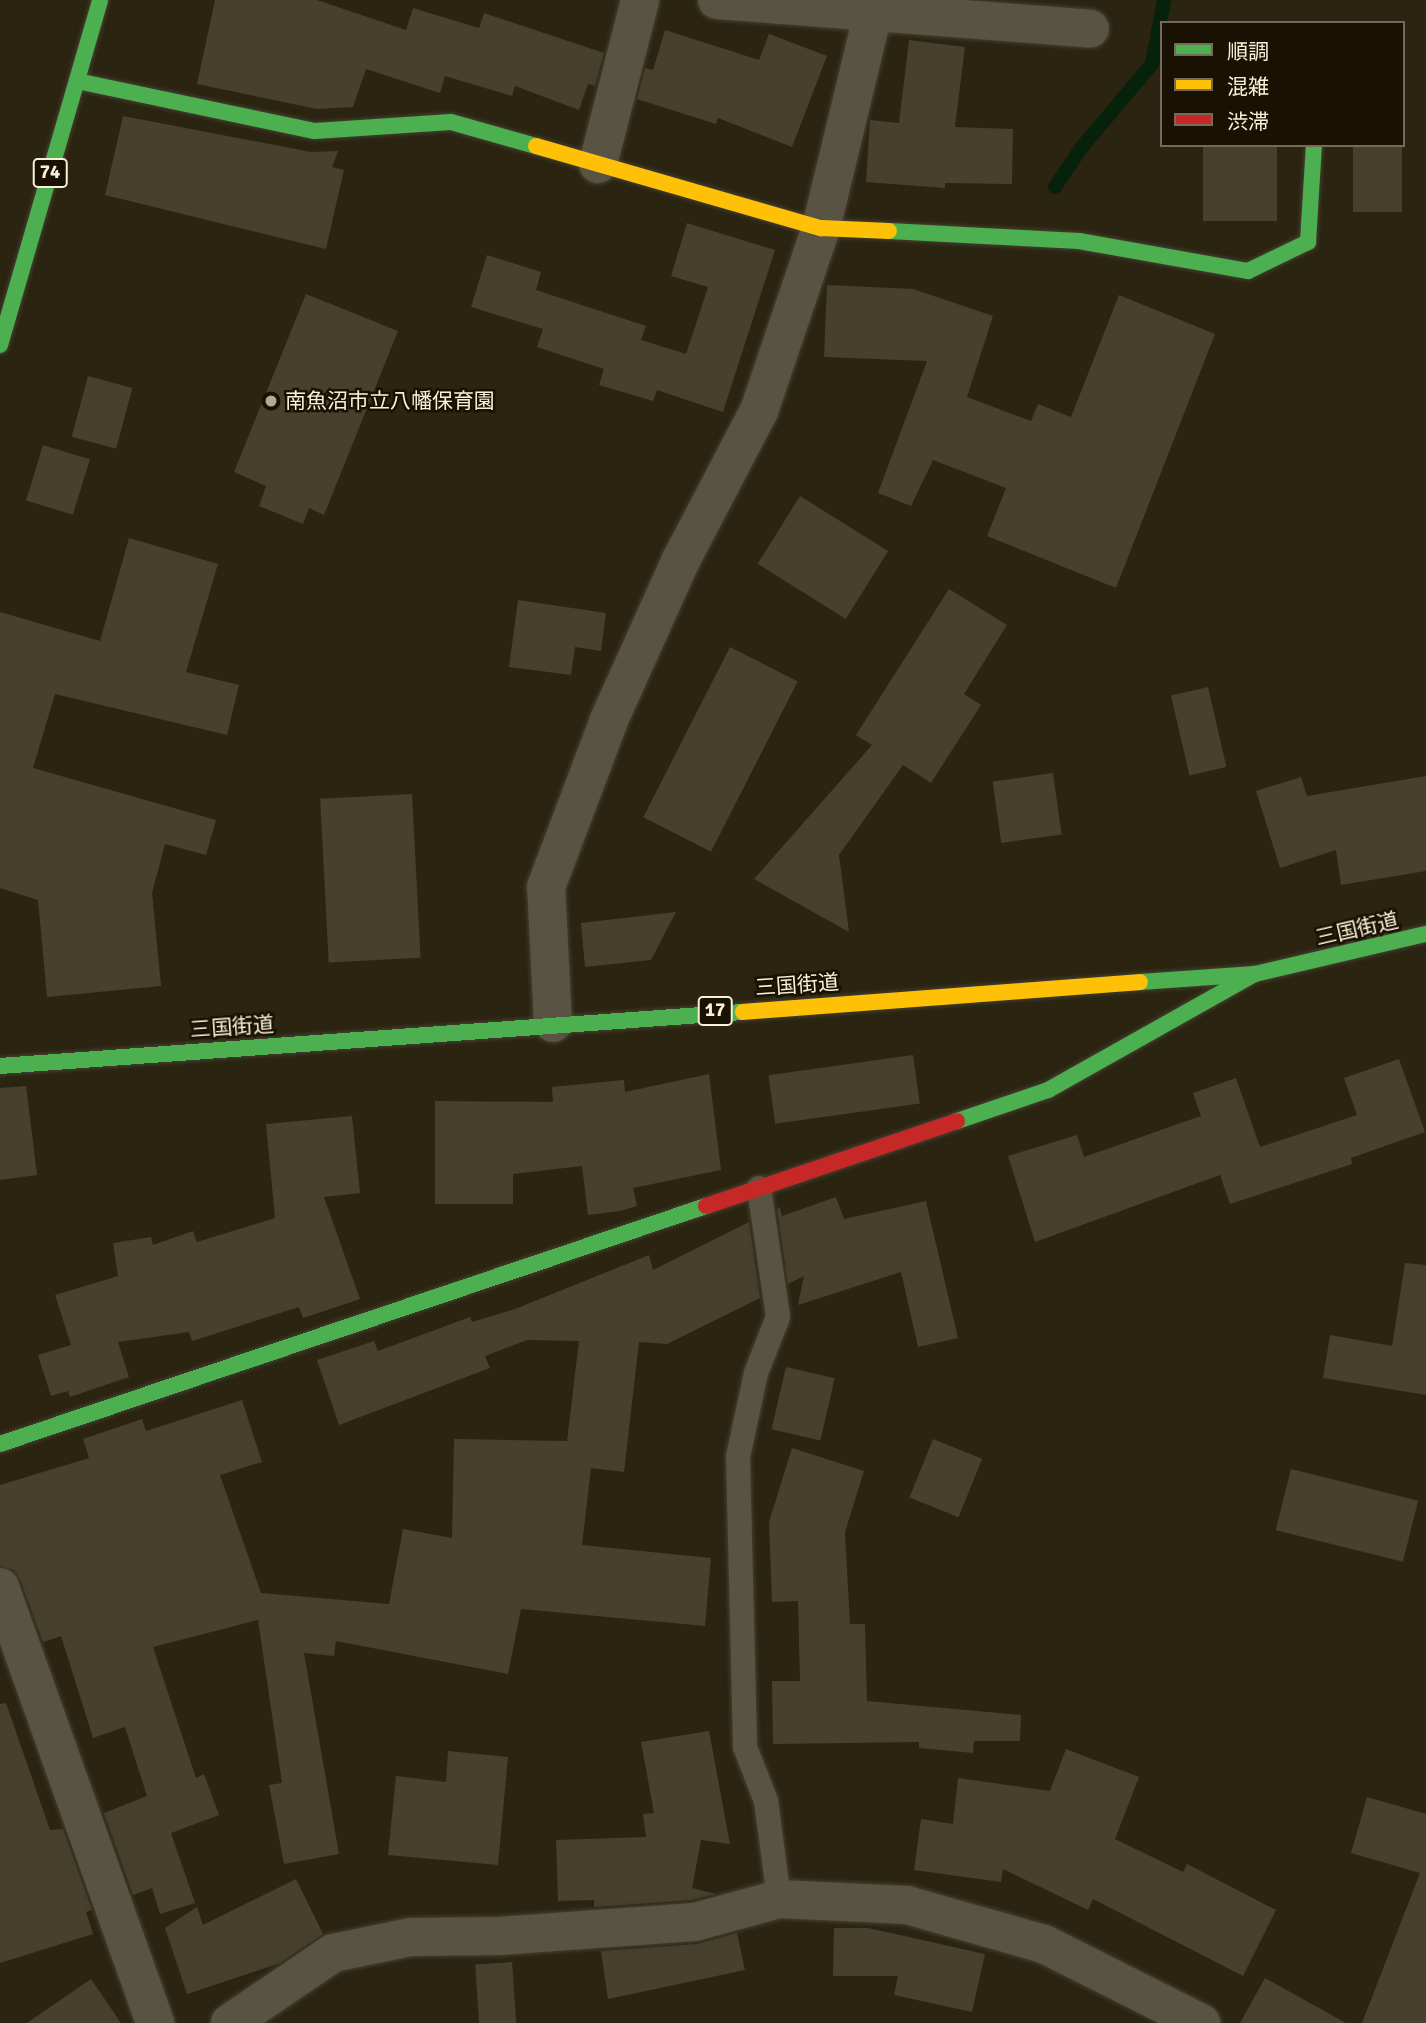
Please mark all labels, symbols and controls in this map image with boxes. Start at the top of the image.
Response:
legend [1160,21,1405,147]
text: 順調 [1227,39,1269,65]
text: 混雑 [1227,74,1269,100]
text: 渋滞 [1227,109,1269,135]
road number: 74 [32,158,68,188]
place label: 南魚沼市立八幡保育園 [285,388,495,414]
marker: 南魚沼市立八幡保育園 [263,393,279,409]
street label: 三国街道 [1313,907,1401,951]
street label: 三国街道 [754,970,840,1000]
road number: 17 [698,995,732,1026]
street label: 三国街道 [189,1012,275,1042]

